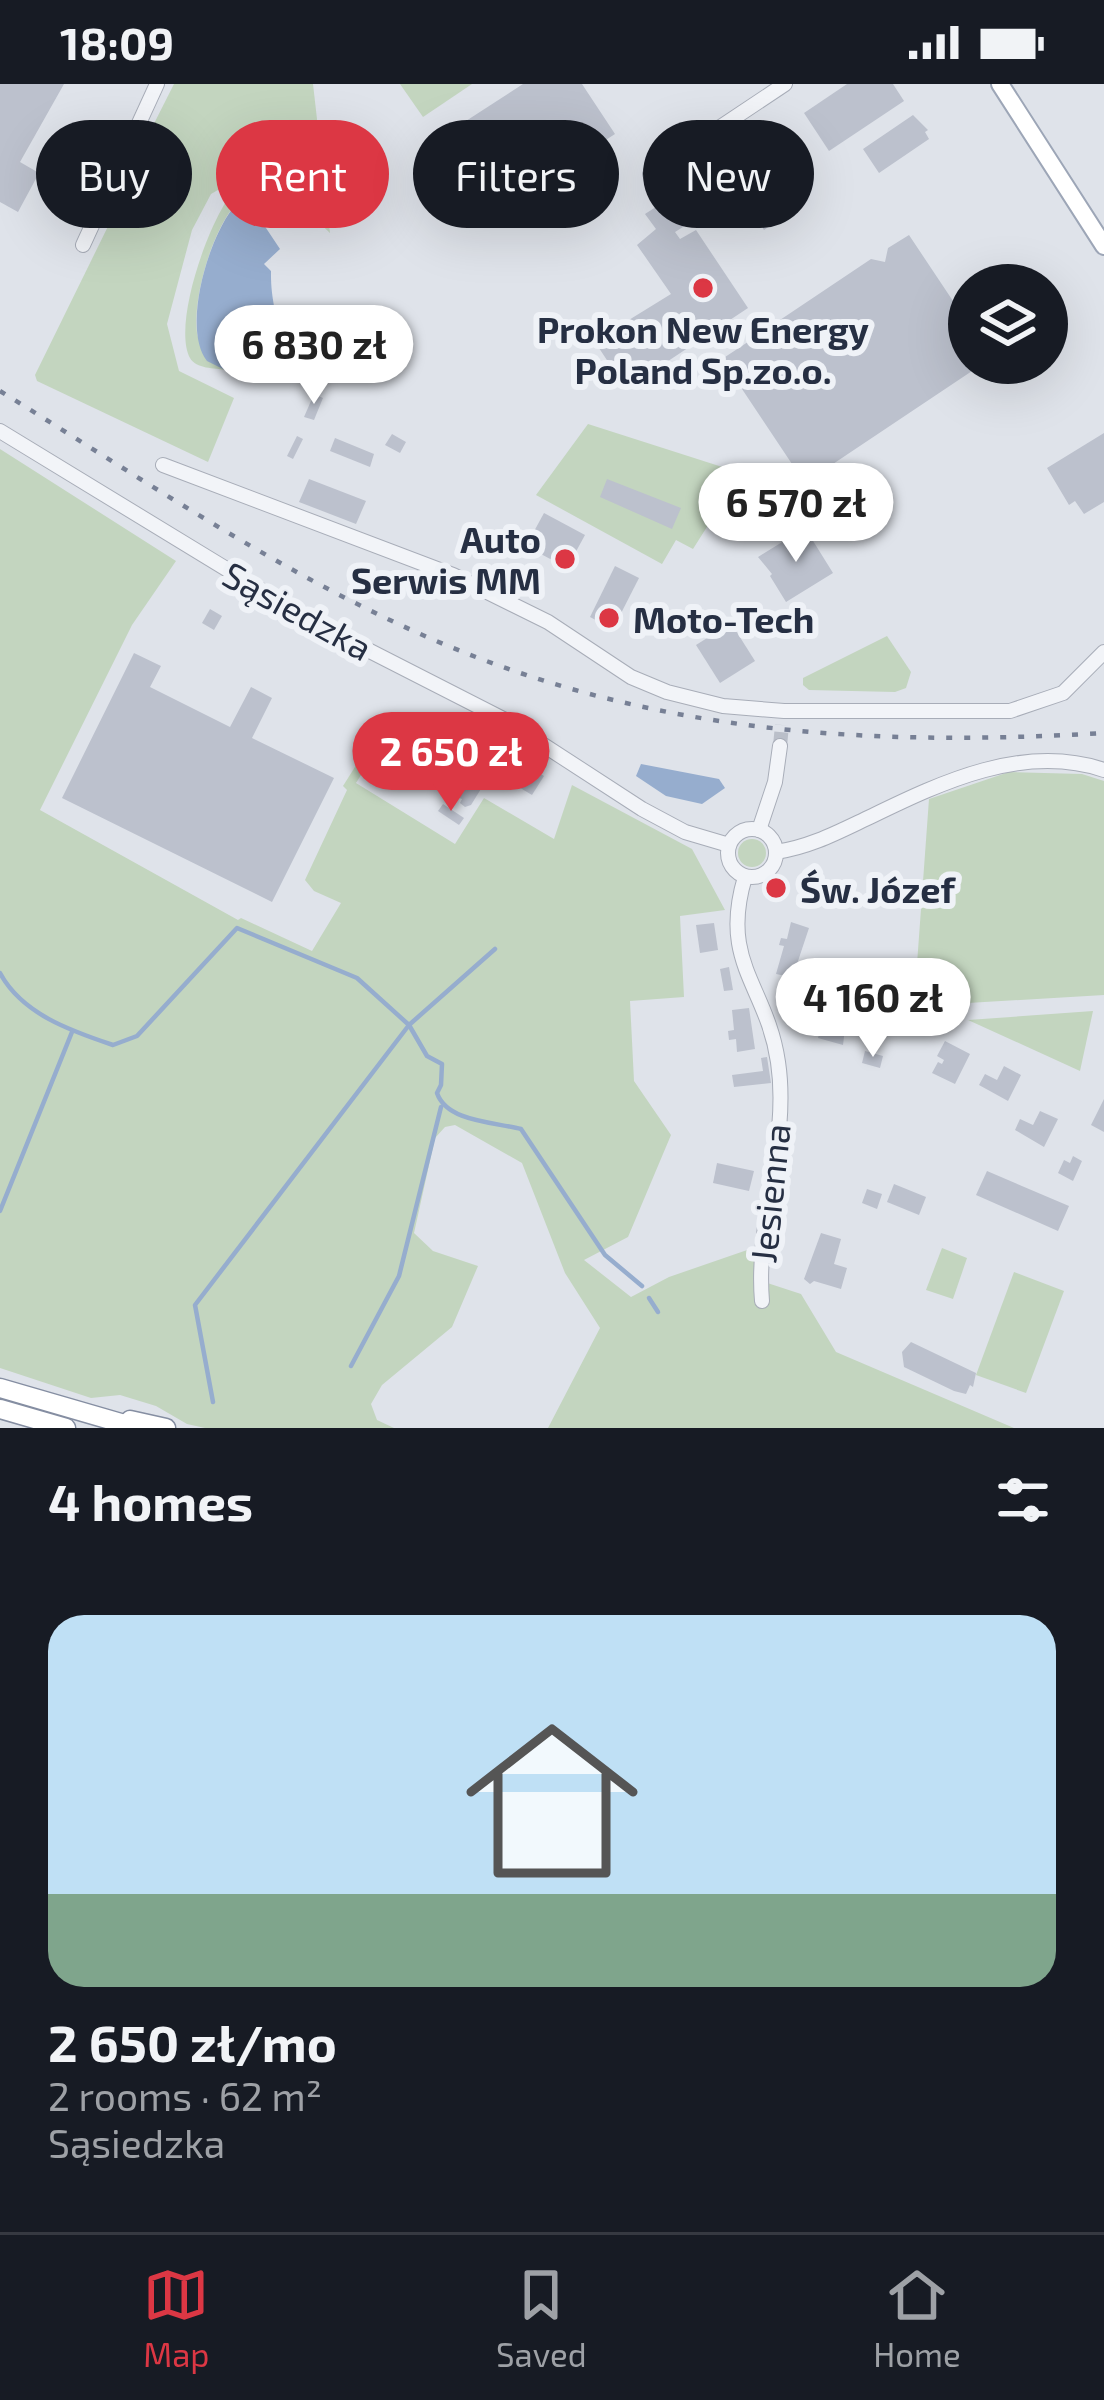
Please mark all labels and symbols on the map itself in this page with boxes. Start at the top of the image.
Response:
marker: Prokon New Energy Poland Sp.zo.o. [690,275,716,301]
pin: 6 830 zł [190,305,438,407]
place label: Prokon New Energy Poland Sp.zo.o. [537,307,870,391]
pin: 6 570 zł [672,463,920,565]
place label: Auto Serwis MM [351,517,541,601]
marker: Auto Serwis MM [552,546,578,572]
street label: Sąsiedzka [216,552,380,668]
place label: Moto-Tech [633,597,814,640]
marker: Moto-Tech [596,605,622,631]
pin: 2 650 zł [327,712,575,814]
place label: Św. Józef [800,867,957,910]
marker: Św. Józef [763,875,789,901]
pin: 4 160 zł [749,958,997,1060]
street label: Jesienna [740,1121,798,1265]

